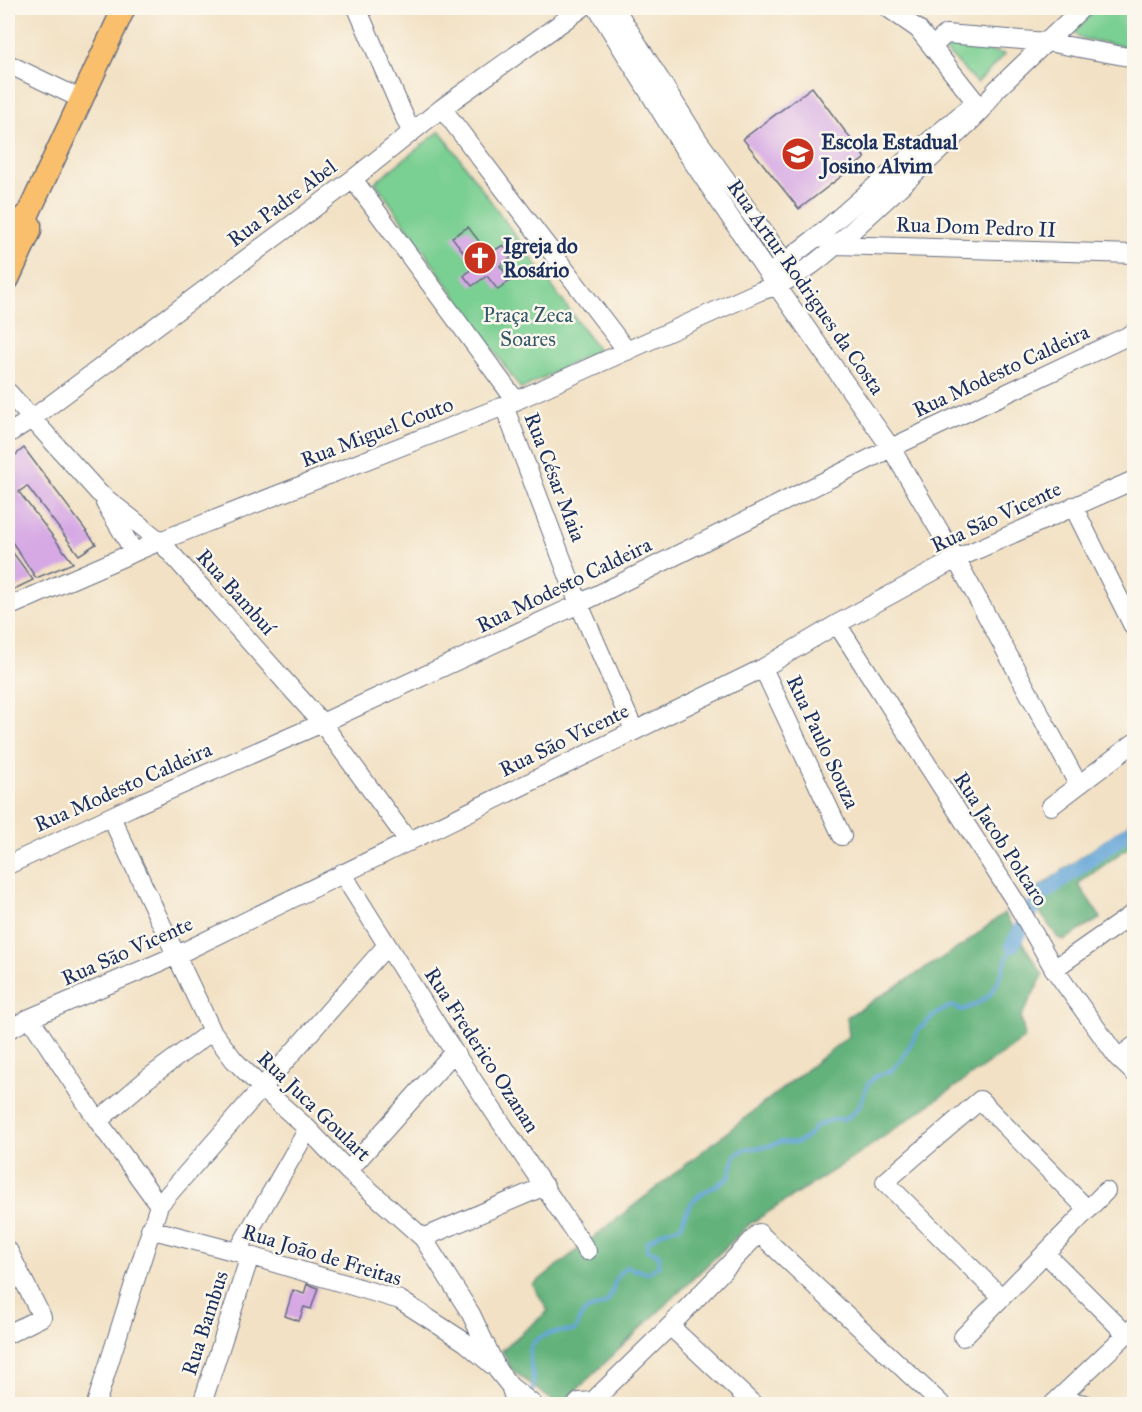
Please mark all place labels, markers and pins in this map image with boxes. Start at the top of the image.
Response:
place label: Escola Estadual Josino Alvim [818,129,959,180]
school or university icon: Escola Estadual Josino Alvim [780,136,816,172]
place label: Igreja do Rosário [503,233,578,283]
church icon: Igreja do Rosário [462,240,498,276]

